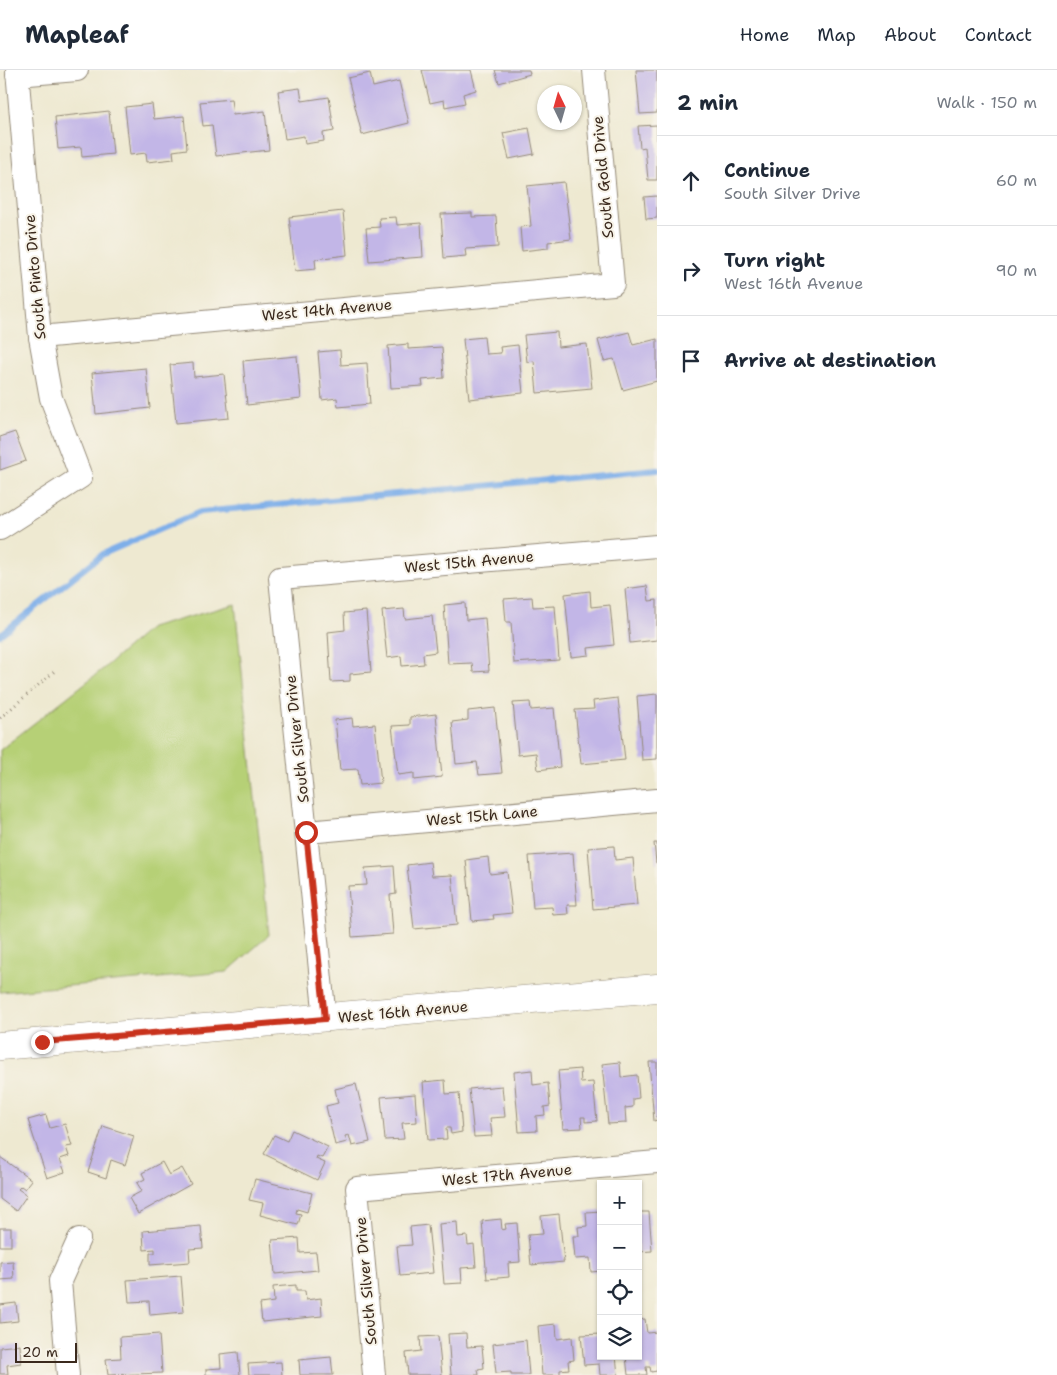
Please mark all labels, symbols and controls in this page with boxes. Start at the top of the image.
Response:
text: Mapleaf [25,19,129,51]
text: Home [740,23,789,47]
text: Map [817,23,856,47]
text: About [884,23,937,47]
text: Contact [965,23,1032,47]
north arrow [537,85,582,130]
text: 2 min [677,89,738,117]
text: Walk · 150 m [936,92,1037,113]
street label: South Gold Drive [588,115,618,239]
text: Continue [724,158,810,183]
icon: ahead [677,167,705,195]
text: 60 m [996,170,1037,191]
text: South Silver Drive [724,183,861,204]
street label: South Pinto Drive [20,214,50,340]
text: Turn right [724,248,825,273]
icon: right [677,257,705,285]
text: 90 m [996,260,1037,281]
text: West 16th Avenue [724,273,863,294]
street label: West 14th Avenue [261,294,393,326]
icon: arrive [677,347,705,375]
text: Arrive at destination [724,348,936,373]
street label: West 15th Avenue [403,546,535,578]
street label: South Silver Drive [280,674,314,804]
street label: West 15th Lane [425,801,539,831]
route start [295,821,318,844]
street label: West 16th Avenue [337,996,469,1028]
route end [31,1031,54,1054]
street label: West 17th Avenue [441,1159,573,1191]
map controls [597,1180,642,1360]
button: + [597,1180,642,1225]
street label: South Silver Drive [350,1216,382,1346]
button: − [597,1225,642,1270]
button: locate [597,1270,642,1315]
button: layers [597,1315,642,1360]
scale bar [15,1340,78,1363]
text: 20 m [22,1343,58,1361]

